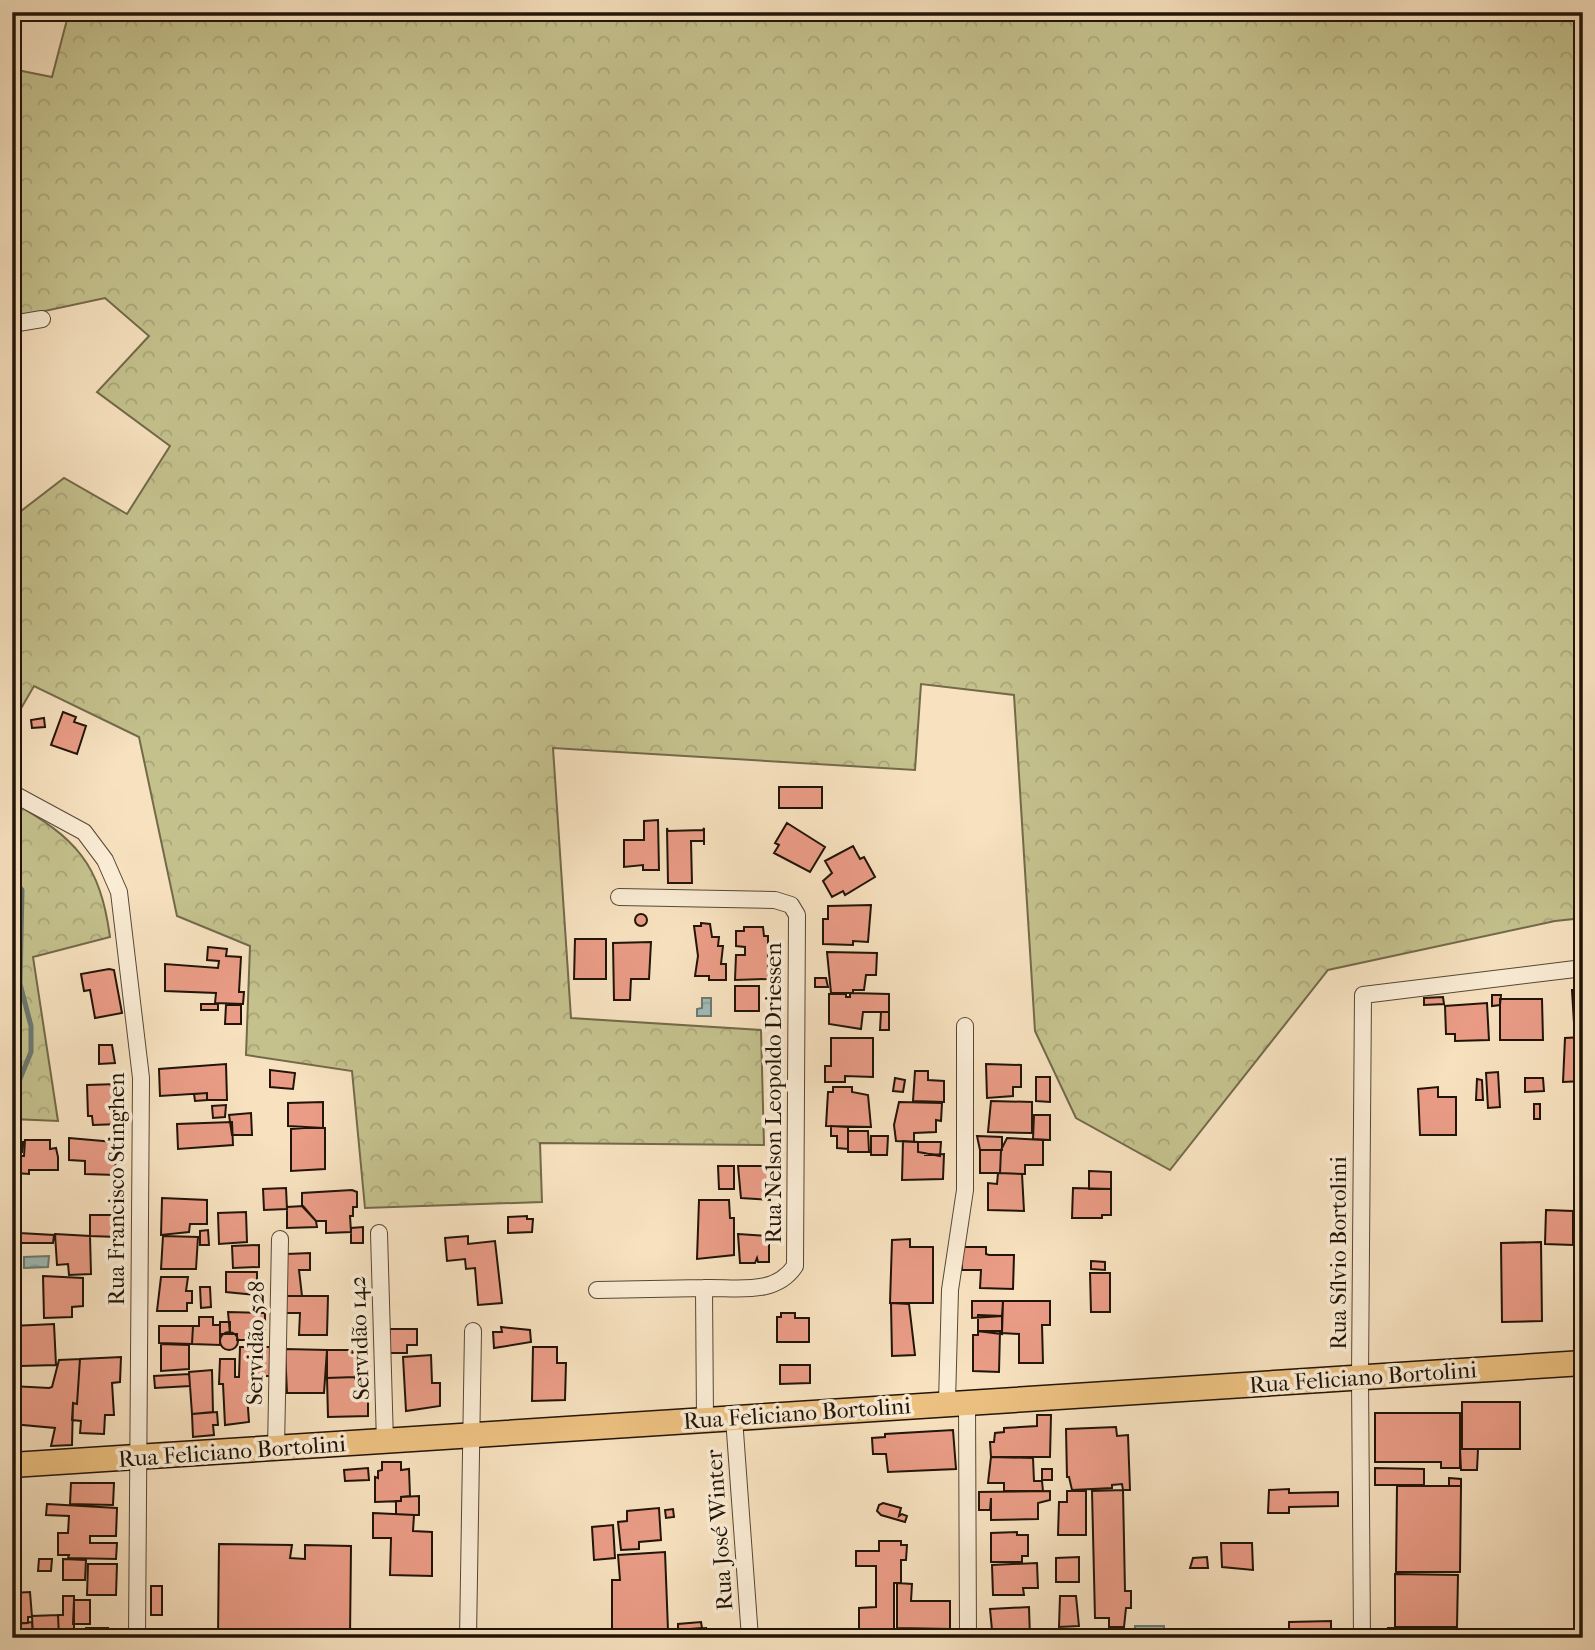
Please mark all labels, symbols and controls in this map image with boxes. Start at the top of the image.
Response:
street label: Rua Nelson Leopoldo Driessen [760,942,787,1244]
street label: Rua Francisco Stinghen [103,1072,130,1306]
street label: Rua Sílvio Bortolini [1325,1156,1352,1350]
street label: Servidão 142 [344,1275,375,1401]
street label: Servidão 528 [241,1281,270,1405]
street label: Rua Feliciano Bortolini [1248,1356,1478,1399]
street label: Rua Feliciano Bortolini [682,1392,912,1435]
street label: Rua Feliciano Bortolini [117,1430,347,1473]
street label: Rua José Winter [700,1448,739,1611]

